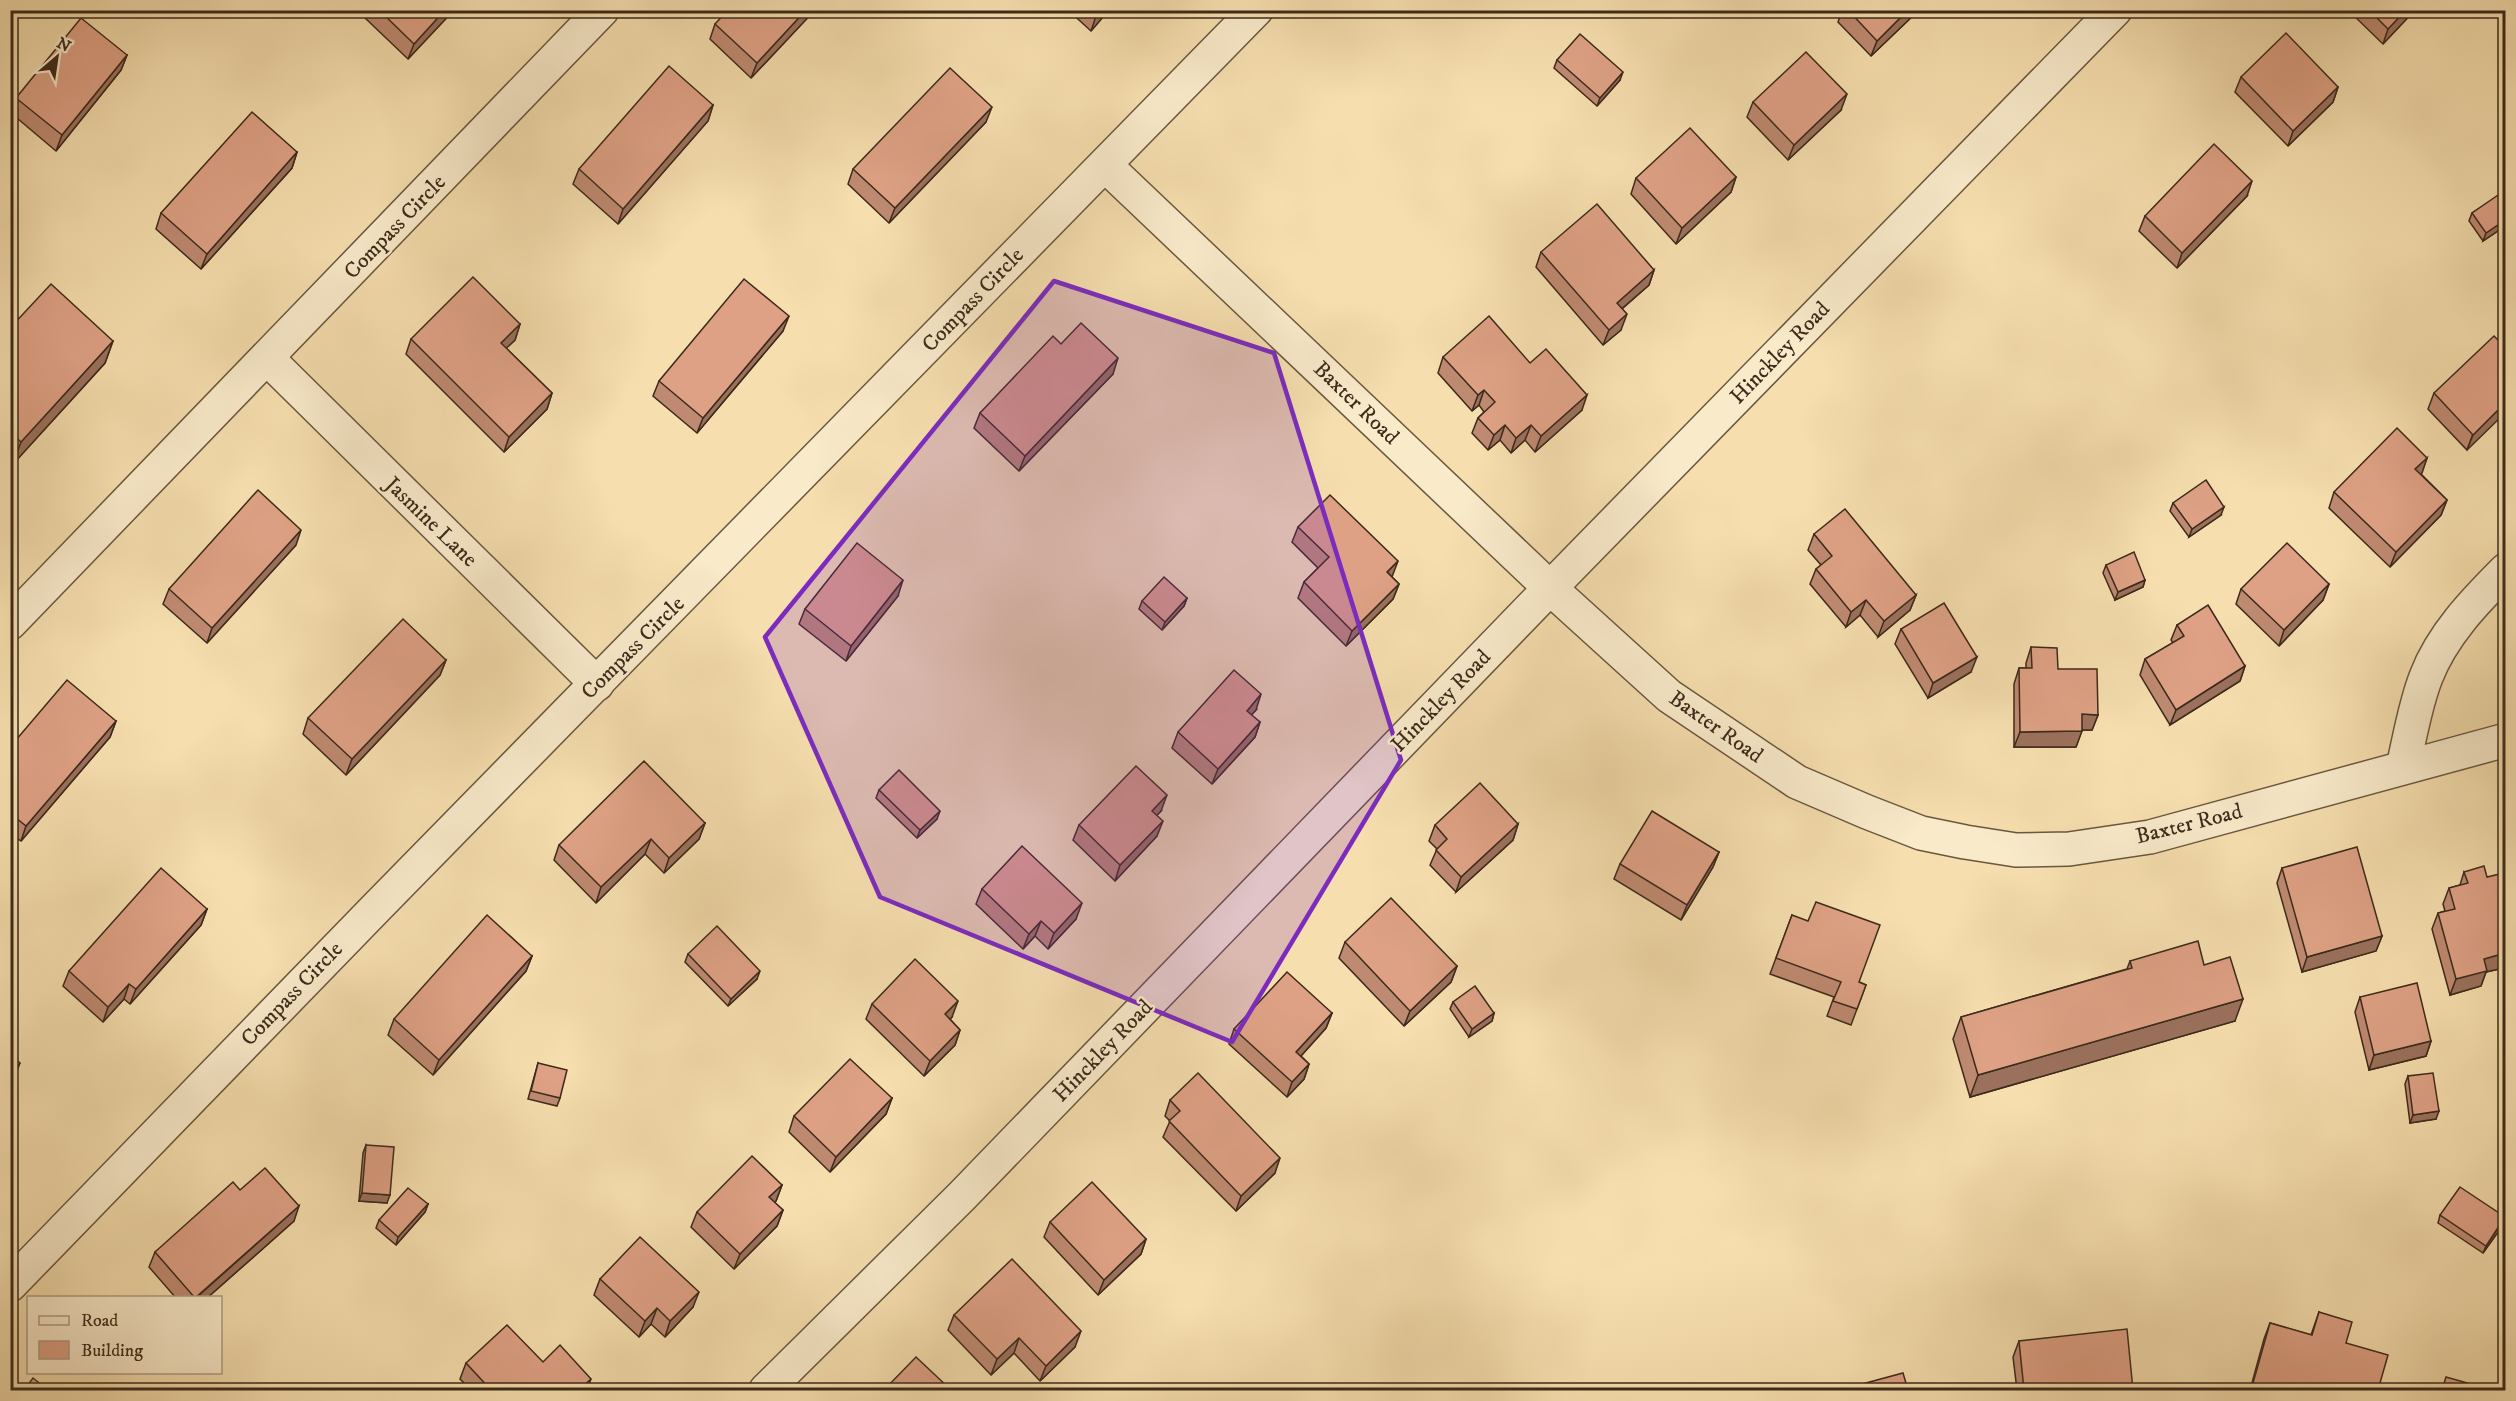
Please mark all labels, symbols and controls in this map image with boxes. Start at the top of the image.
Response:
north arrow [27,27,87,87]
text: N [53,33,74,57]
street label: Compass Circle [338,169,452,285]
street label: Compass Circle [916,242,1030,358]
street label: Hinckley Road [1724,296,1836,410]
street label: Baxter Road [1308,356,1404,450]
street label: Jasmine Lane [378,470,483,573]
street label: Compass Circle [576,591,690,705]
street label: Hinckley Road [1385,644,1497,758]
street label: Baxter Road [1664,685,1768,769]
street label: Baxter Road [2133,798,2245,850]
street label: Compass Circle [235,936,349,1052]
street label: Hinckley Road [1047,994,1159,1108]
legend [27,1296,222,1374]
text: Road [81,1310,118,1332]
text: Building [81,1340,143,1362]

